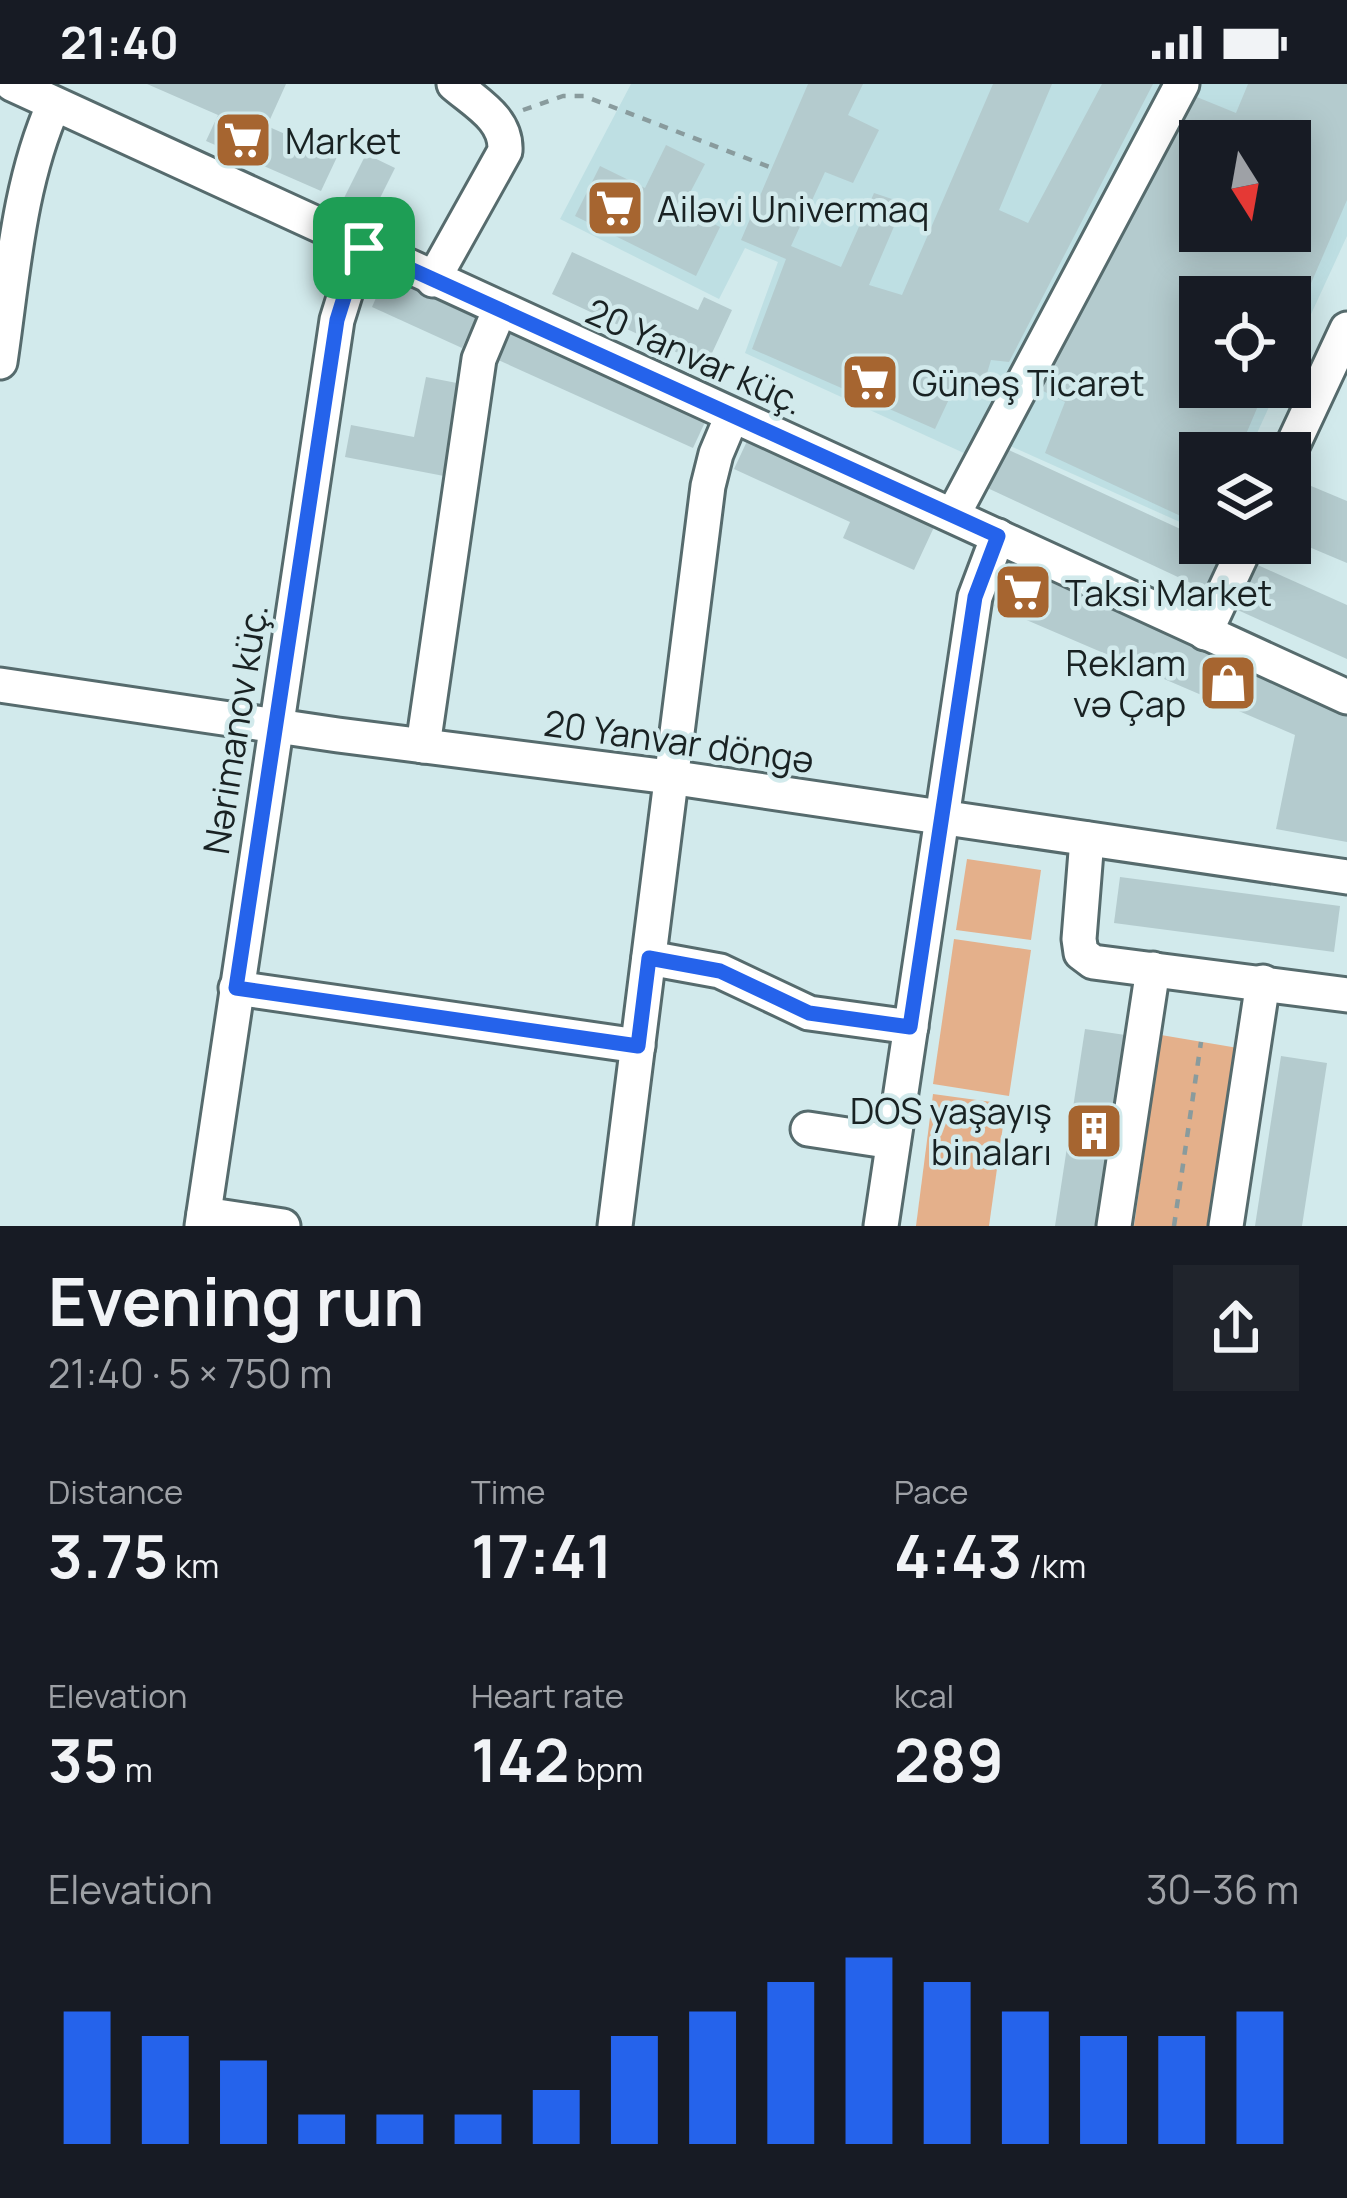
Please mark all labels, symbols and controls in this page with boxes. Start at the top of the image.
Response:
text: 21:40 [60,11,179,73]
supermarket icon: Market [212,109,274,171]
place label: Market [285,116,401,165]
north arrow [1179,120,1311,252]
map controls [1179,120,1311,564]
supermarket icon: Ailəvi Univermaq [584,177,646,239]
place label: Ailəvi Univermaq [657,184,929,233]
pin [313,197,415,299]
icon: arrive [331,215,397,281]
button: locate [1179,276,1311,408]
street label: 20 Yanvar küç. [579,286,811,426]
supermarket icon: Günəş Ticarət [839,351,901,413]
place label: Günəş Ticarət [912,358,1145,407]
button: layers [1179,432,1311,564]
supermarket icon: Taksi Market [992,561,1054,623]
place label: Taksi Market [1065,568,1272,617]
street label: Nərimanov küç. [191,600,279,858]
place label: Reklam və Çap [1065,638,1186,728]
shop icon: Reklam və Çap [1197,652,1259,714]
street label: 20 Yanvar döngə [541,698,817,784]
place label: DOS yaşayış binaları [850,1086,1052,1176]
building icon: DOS yaşayış binaları [1063,1100,1125,1162]
text: Evening run [48,1256,424,1346]
button: share [1173,1265,1299,1391]
text: 21:40 · 5 × 750 m [48,1346,332,1400]
text: Distance [48,1469,183,1514]
text: Time [471,1469,546,1514]
text: Pace [894,1469,969,1514]
text: 3.75 [48,1514,168,1596]
text: 17:41 [471,1514,613,1596]
text: 4:43 [894,1514,1022,1596]
text: km [168,1543,219,1588]
text: /km [1022,1543,1086,1588]
text: Elevation [48,1673,187,1718]
text: Heart rate [471,1673,624,1718]
text: kcal [894,1673,954,1718]
text: 35 [48,1718,118,1800]
text: 142 [471,1718,570,1800]
text: 289 [894,1718,1004,1800]
text: m [118,1747,153,1792]
text: bpm [570,1747,643,1792]
text: Elevation [48,1862,213,1916]
text: 30–36 m [1146,1862,1299,1916]

